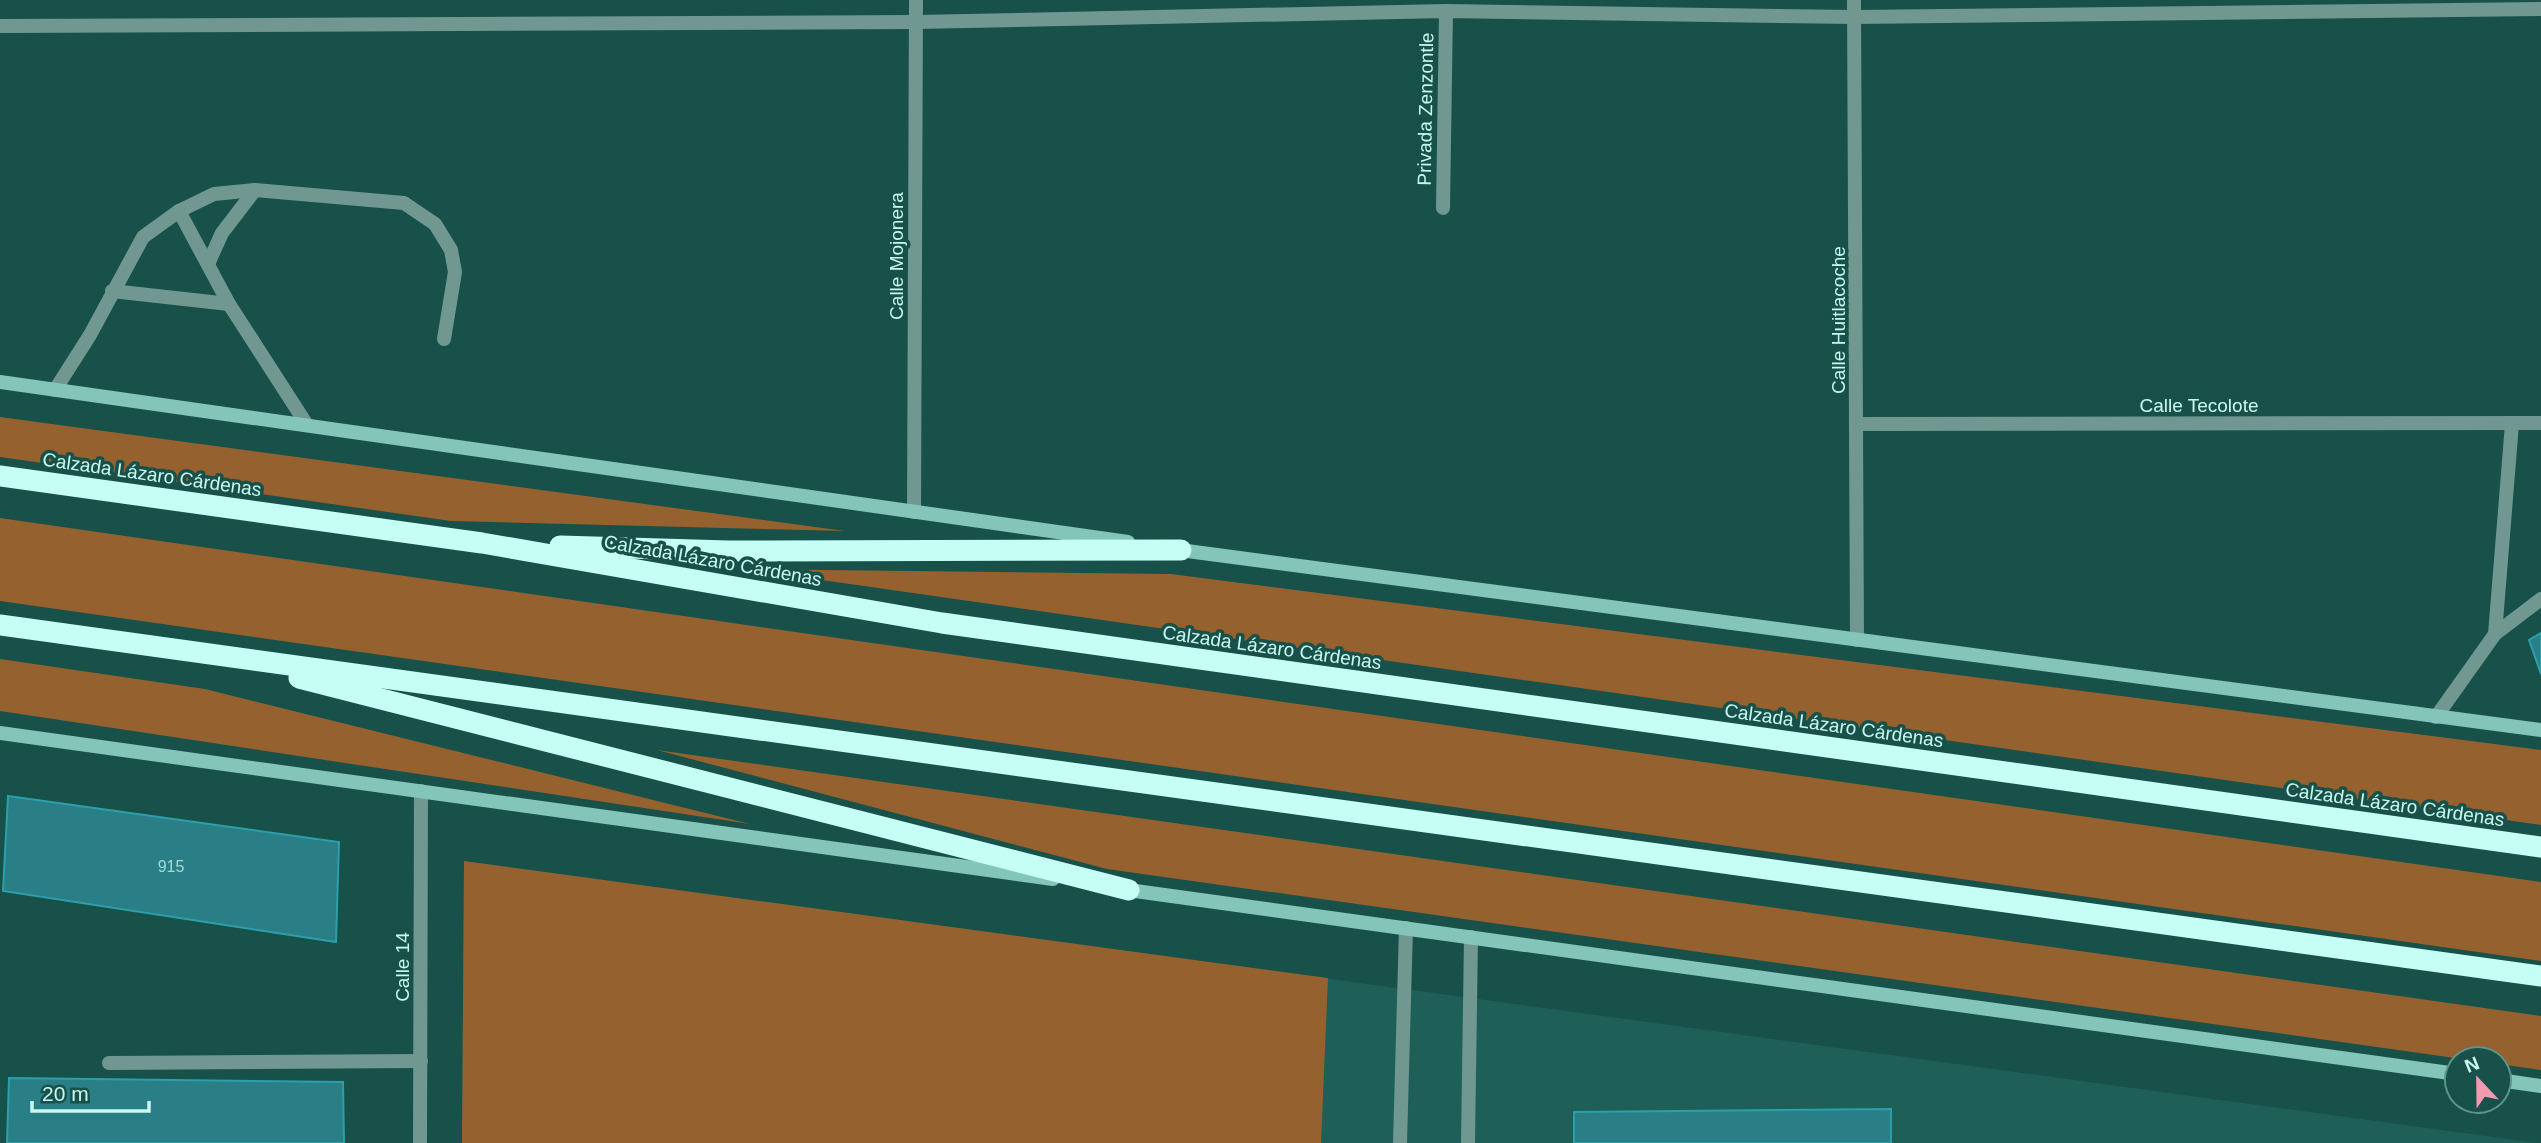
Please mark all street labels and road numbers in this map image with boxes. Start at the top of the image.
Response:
street label: Privada Zenzontle [1414,32,1437,186]
street label: Calle Mojonera [886,192,907,320]
street label: Calle Huitlacoche [1828,246,1849,394]
street label: Calle Tecolote [2139,395,2259,416]
street label: Calzada Lázaro Cárdenas [41,449,263,500]
street label: Calzada Lázaro Cárdenas [602,531,823,590]
street label: Calzada Lázaro Cárdenas [1161,622,1383,673]
street label: Calzada Lázaro Cárdenas [1723,700,1945,751]
street label: Calzada Lázaro Cárdenas [2284,779,2506,830]
street label: Calle 14 [392,932,413,1002]

